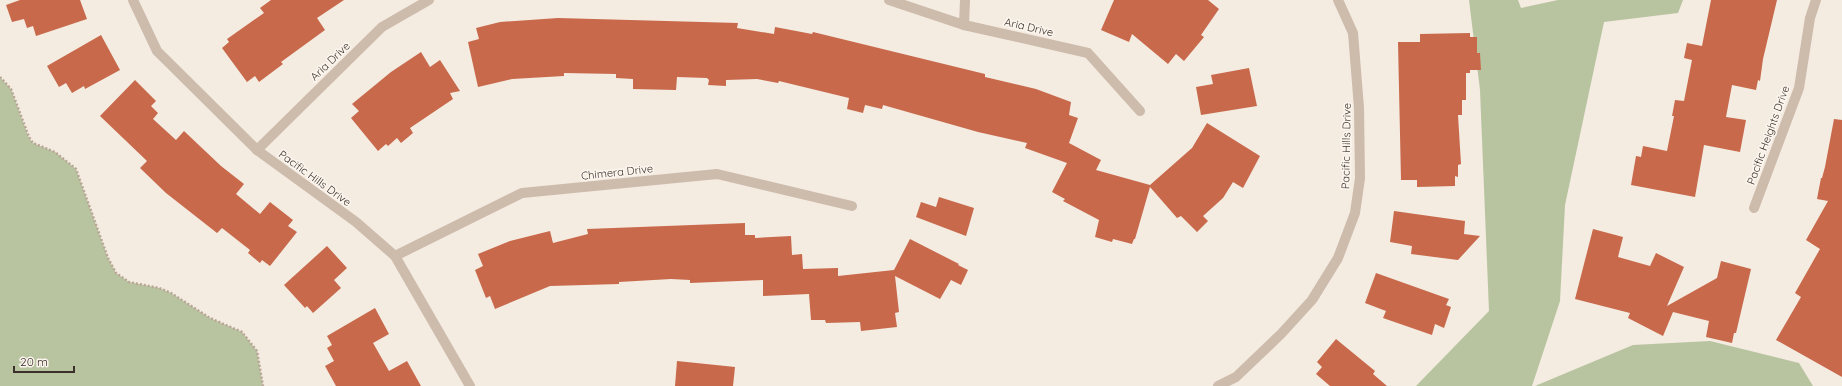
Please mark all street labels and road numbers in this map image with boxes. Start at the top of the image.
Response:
street label: Aria Drive [1003,15,1055,39]
street label: Aria Drive [307,39,353,83]
street label: Pacific Heights Drive [1744,84,1792,186]
street label: Pacific Hills Drive [1338,103,1354,189]
street label: Pacific Hills Drive [276,147,354,209]
street label: Chimera Drive [580,161,654,183]

